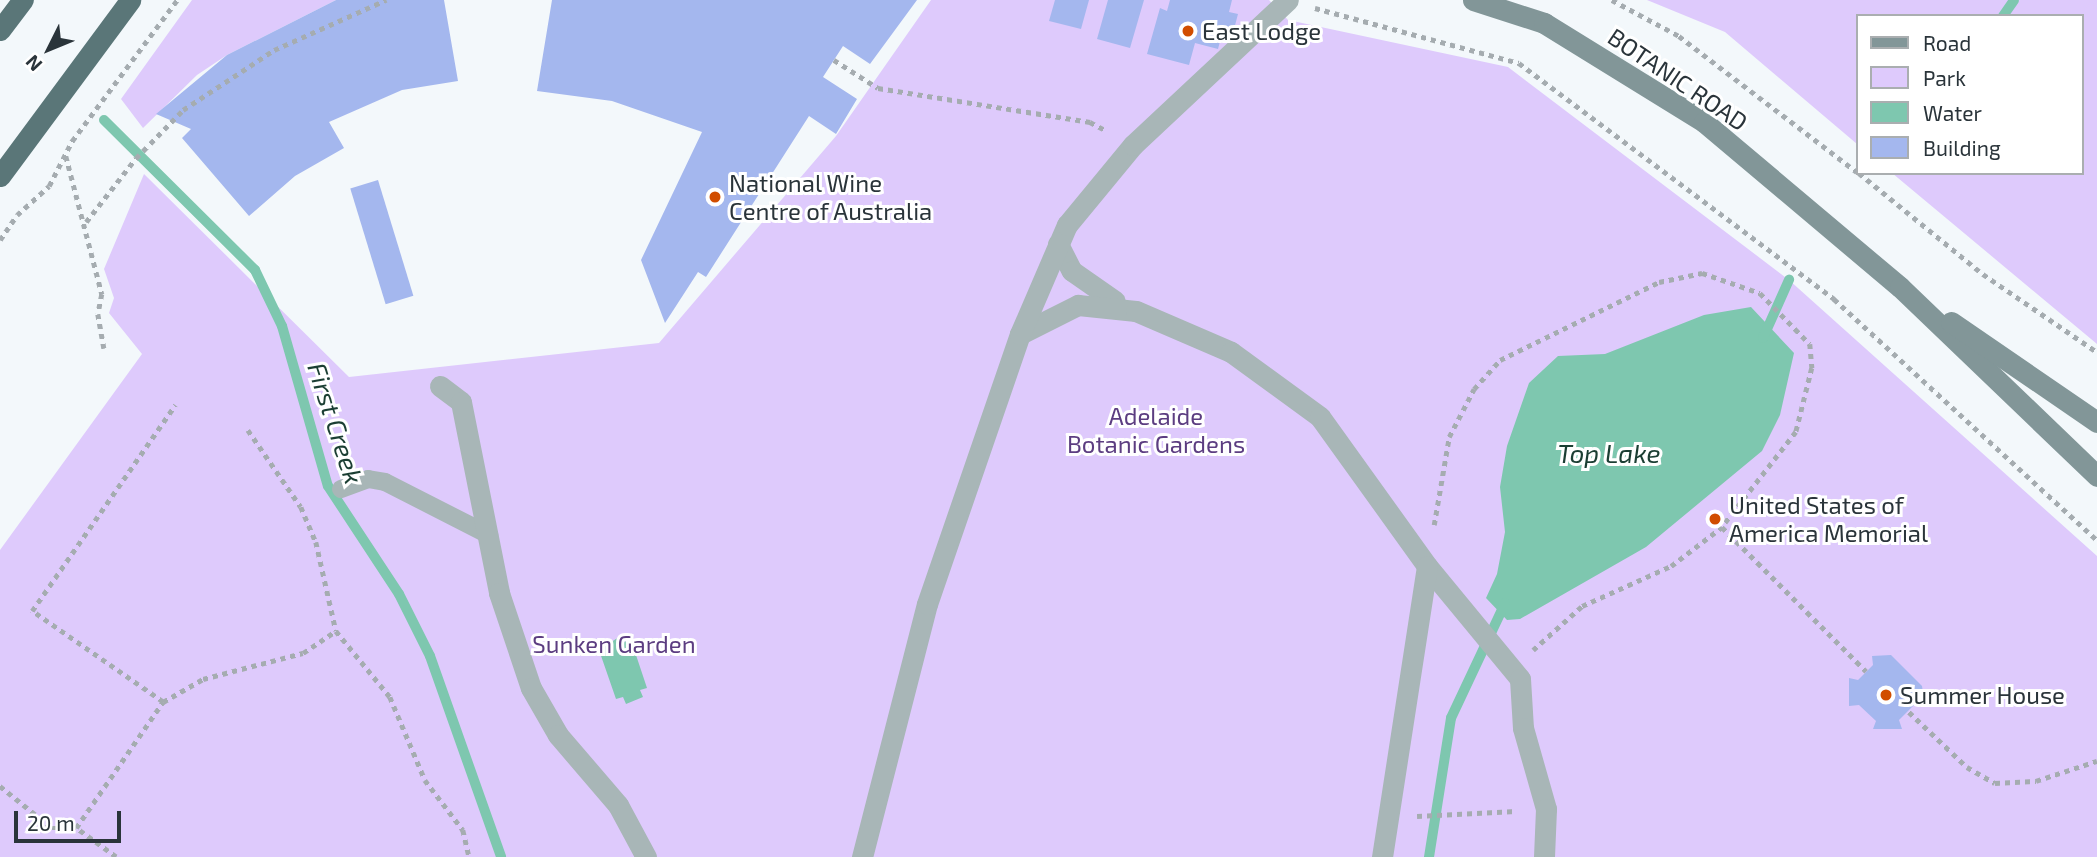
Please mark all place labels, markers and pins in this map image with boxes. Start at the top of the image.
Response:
place label: East Lodge [1202,17,1321,45]
marker: East Lodge [1180,23,1196,39]
place label: National Wine Centre of Australia [729,169,933,225]
marker: National Wine Centre of Australia [707,189,723,205]
place label: United States of America Memorial [1729,491,1928,547]
marker: United States of America Memorial [1707,511,1723,527]
place label: Summer House [1900,681,2065,709]
marker: Summer House [1878,687,1894,703]

